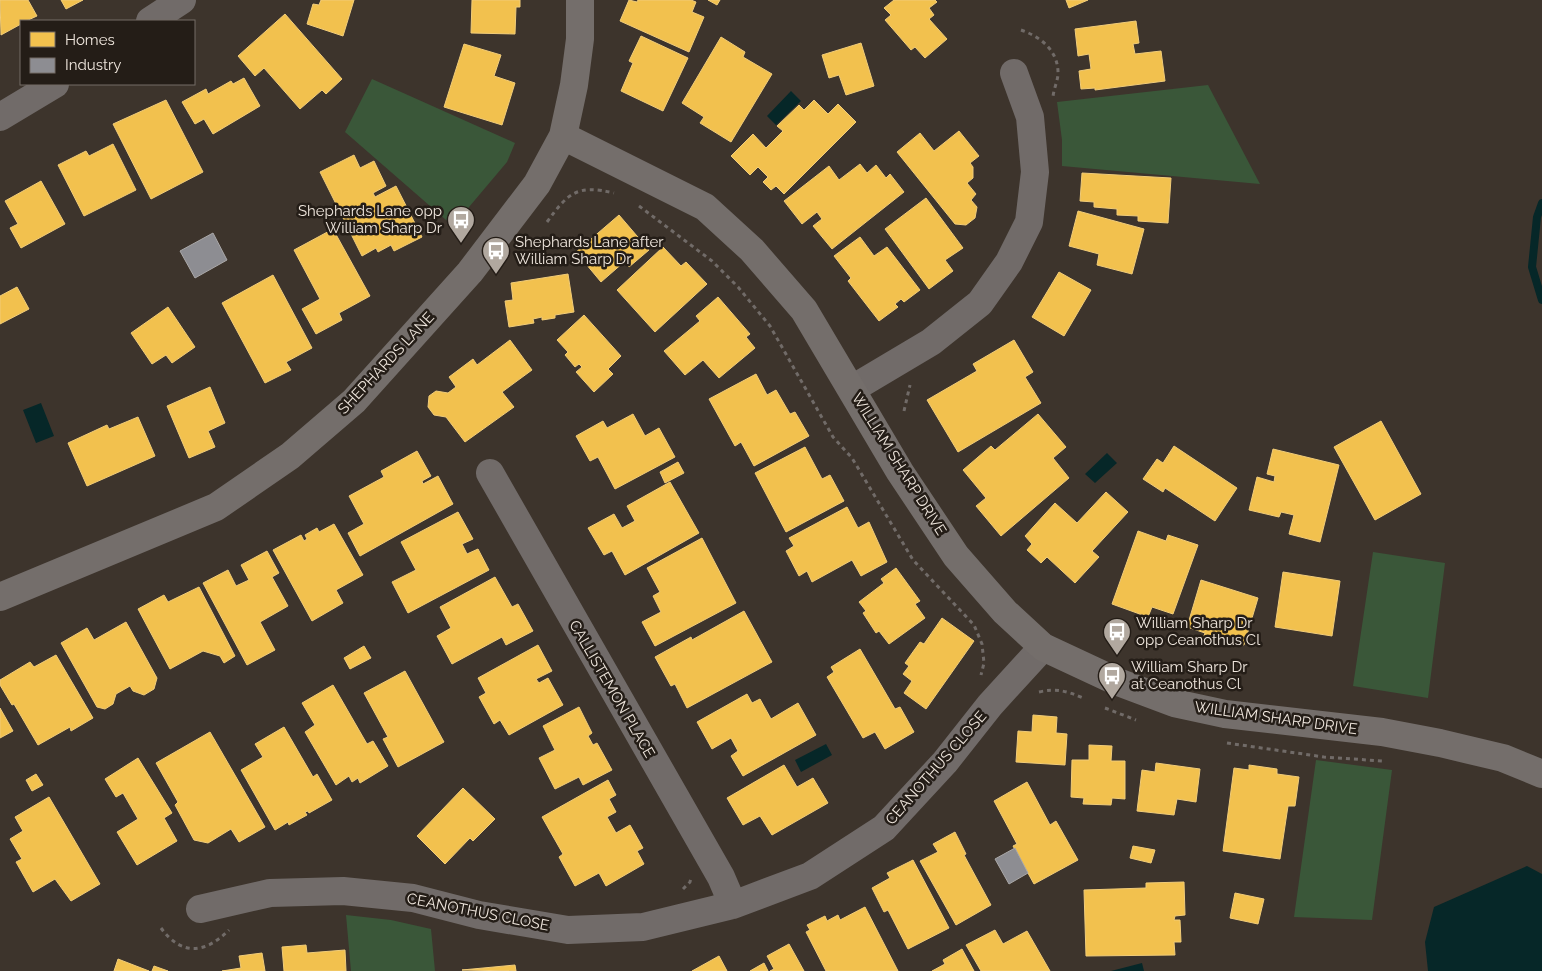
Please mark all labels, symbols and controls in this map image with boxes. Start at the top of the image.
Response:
legend [20,20,195,85]
text: Homes [65,31,115,49]
text: Industry [65,56,121,74]
place label: Shephards Lane opp William Sharp Dr [298,202,443,237]
bus stop icon: Shephards Lane opp William Sharp Dr [446,205,476,244]
place label: Shephards Lane after William Sharp Dr [515,233,664,268]
bus stop icon: Shephards Lane after William Sharp Dr [481,236,511,275]
street label: SHEPHARDS LANE [334,308,438,418]
street label: WILLIAM SHARP DRIVE [848,390,950,538]
place label: William Sharp Dr opp Ceanothus Cl [1136,614,1261,649]
street label: CALLISTEMON PLACE [565,617,659,761]
bus stop icon: William Sharp Dr opp Ceanothus Cl [1102,617,1132,656]
place label: William Sharp Dr at Ceanothus Cl [1131,658,1248,693]
bus stop icon: William Sharp Dr at Ceanothus Cl [1097,661,1127,700]
street label: WILLIAM SHARP DRIVE [1193,698,1359,738]
street label: CEANOTHUS CLOSE [882,708,990,828]
street label: CEANOTHUS CLOSE [405,889,551,935]

